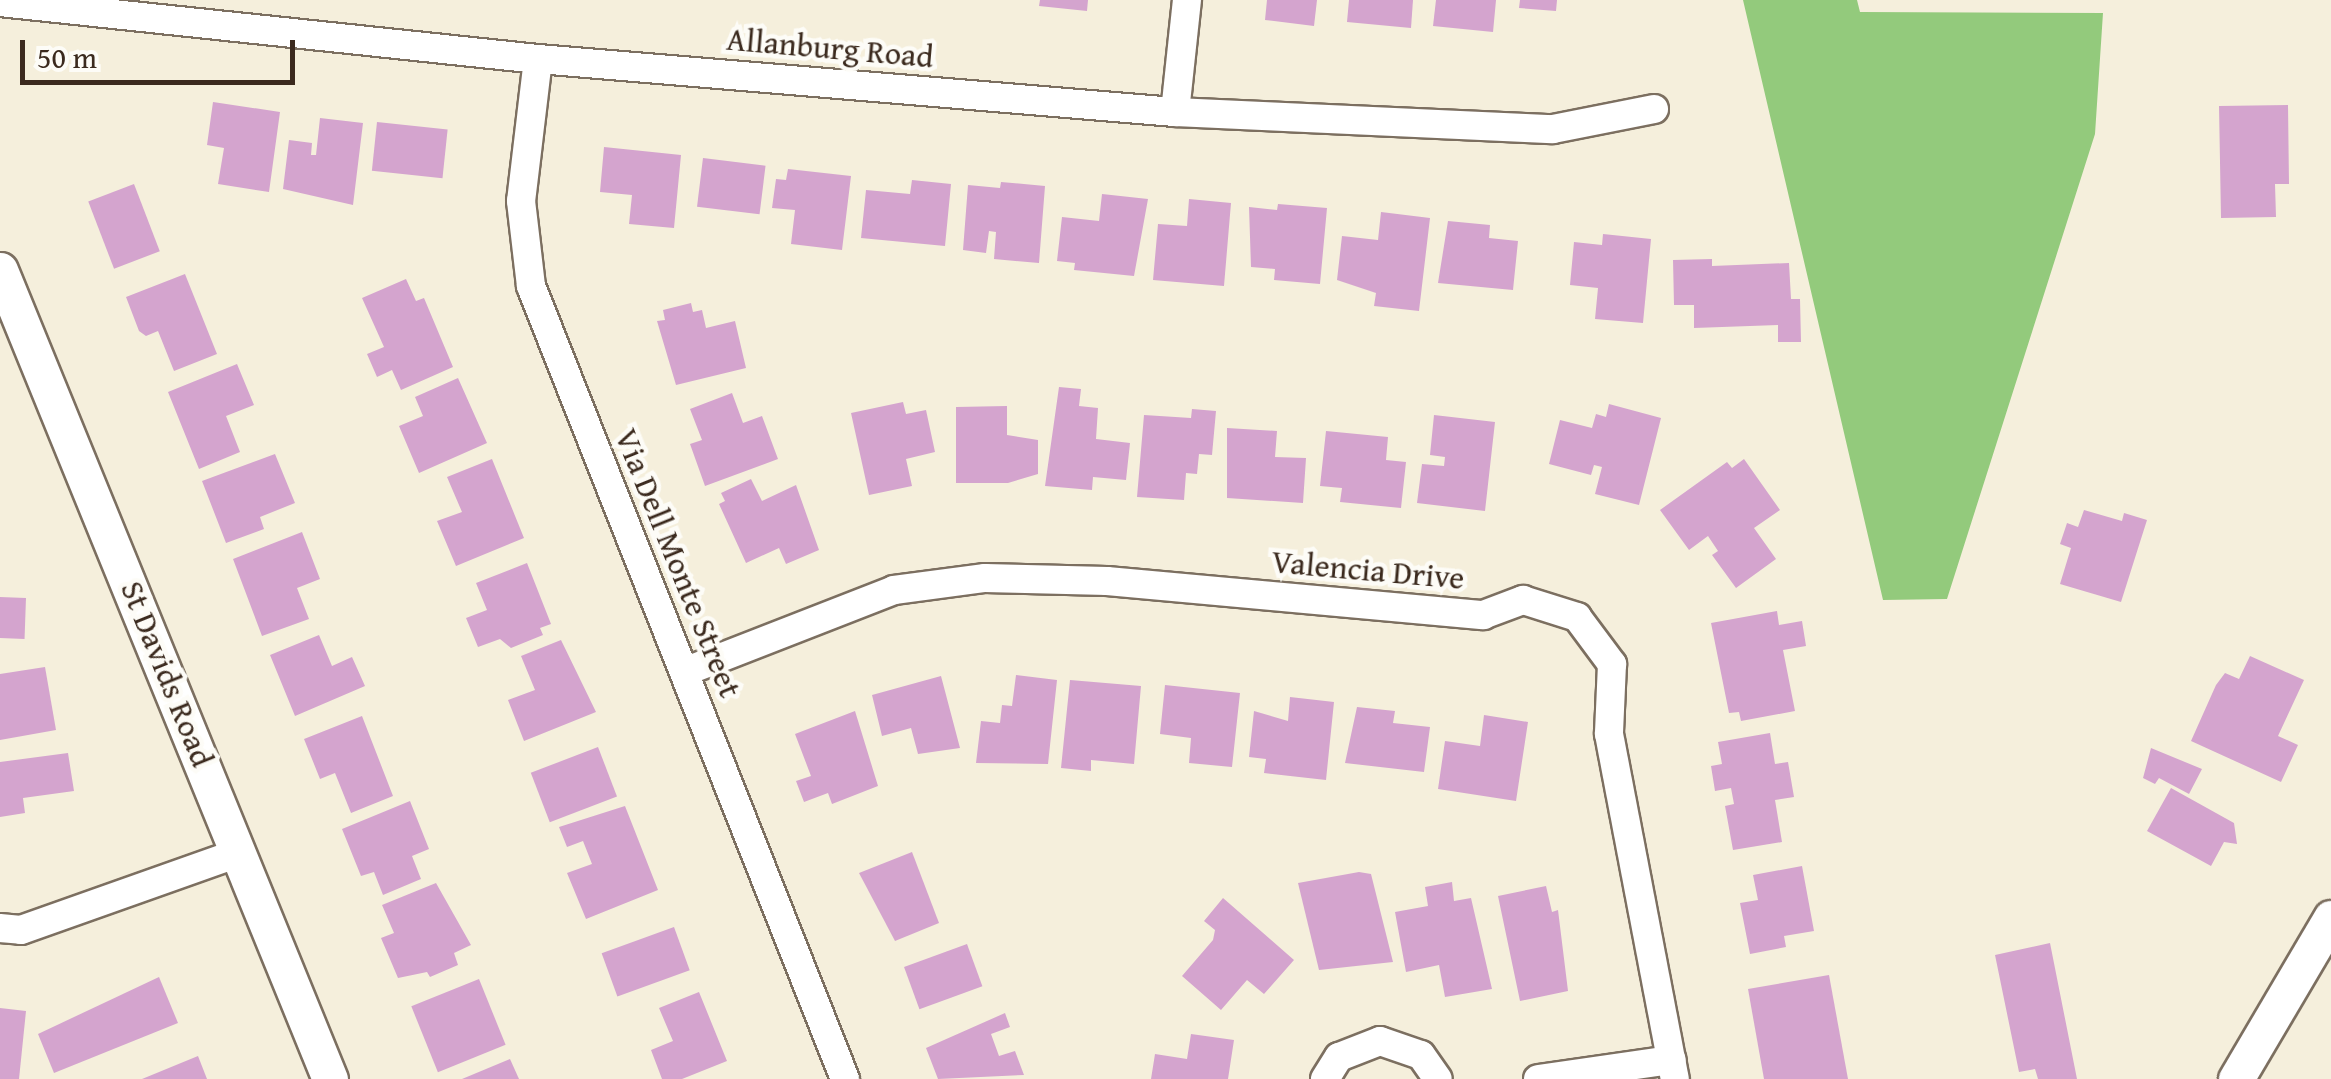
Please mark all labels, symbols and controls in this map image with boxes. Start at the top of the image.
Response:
scale bar [25,20,300,82]
street label: Allanburg Road [725,20,935,76]
text: 50 m [37,35,97,79]
street label: Via Dell Monte Street [607,423,749,703]
street label: Valencia Drive [1270,542,1466,598]
street label: St Davids Road [112,576,222,772]

